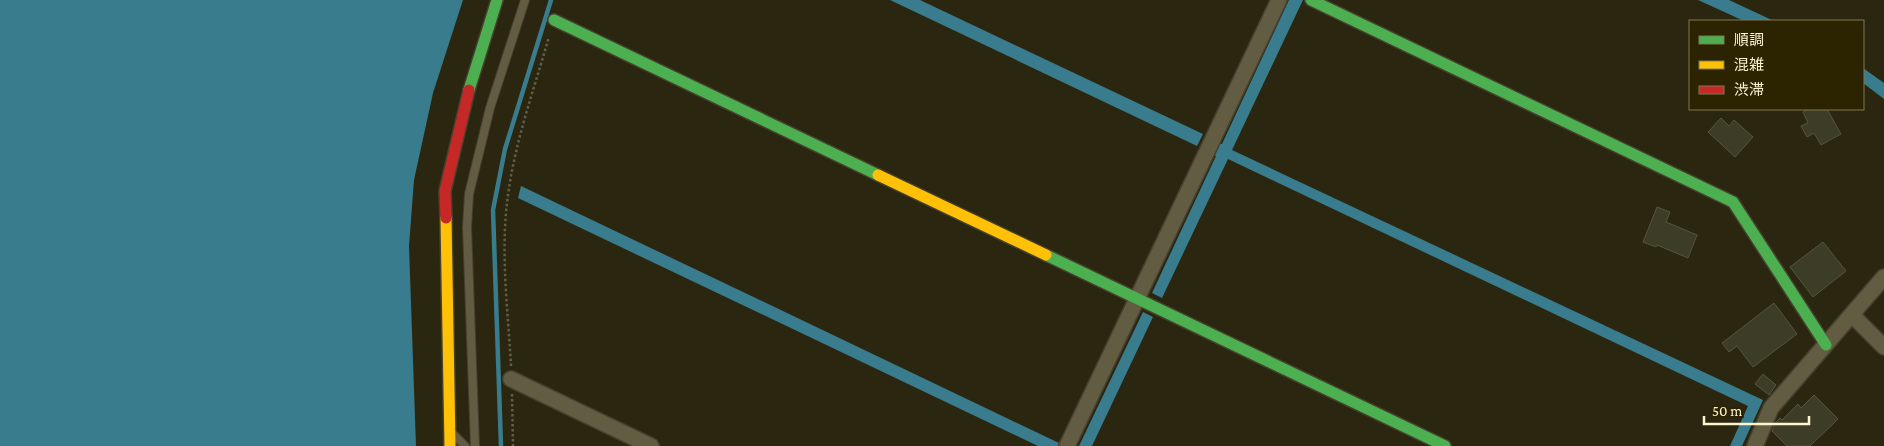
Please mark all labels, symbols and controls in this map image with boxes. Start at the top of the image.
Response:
legend [1689,20,1864,110]
text: 順調 [1734,32,1764,48]
text: 混雑 [1734,57,1764,73]
text: 渋滞 [1734,82,1764,98]
scale bar [1704,394,1809,426]
text: 50 m [1712,403,1742,419]

